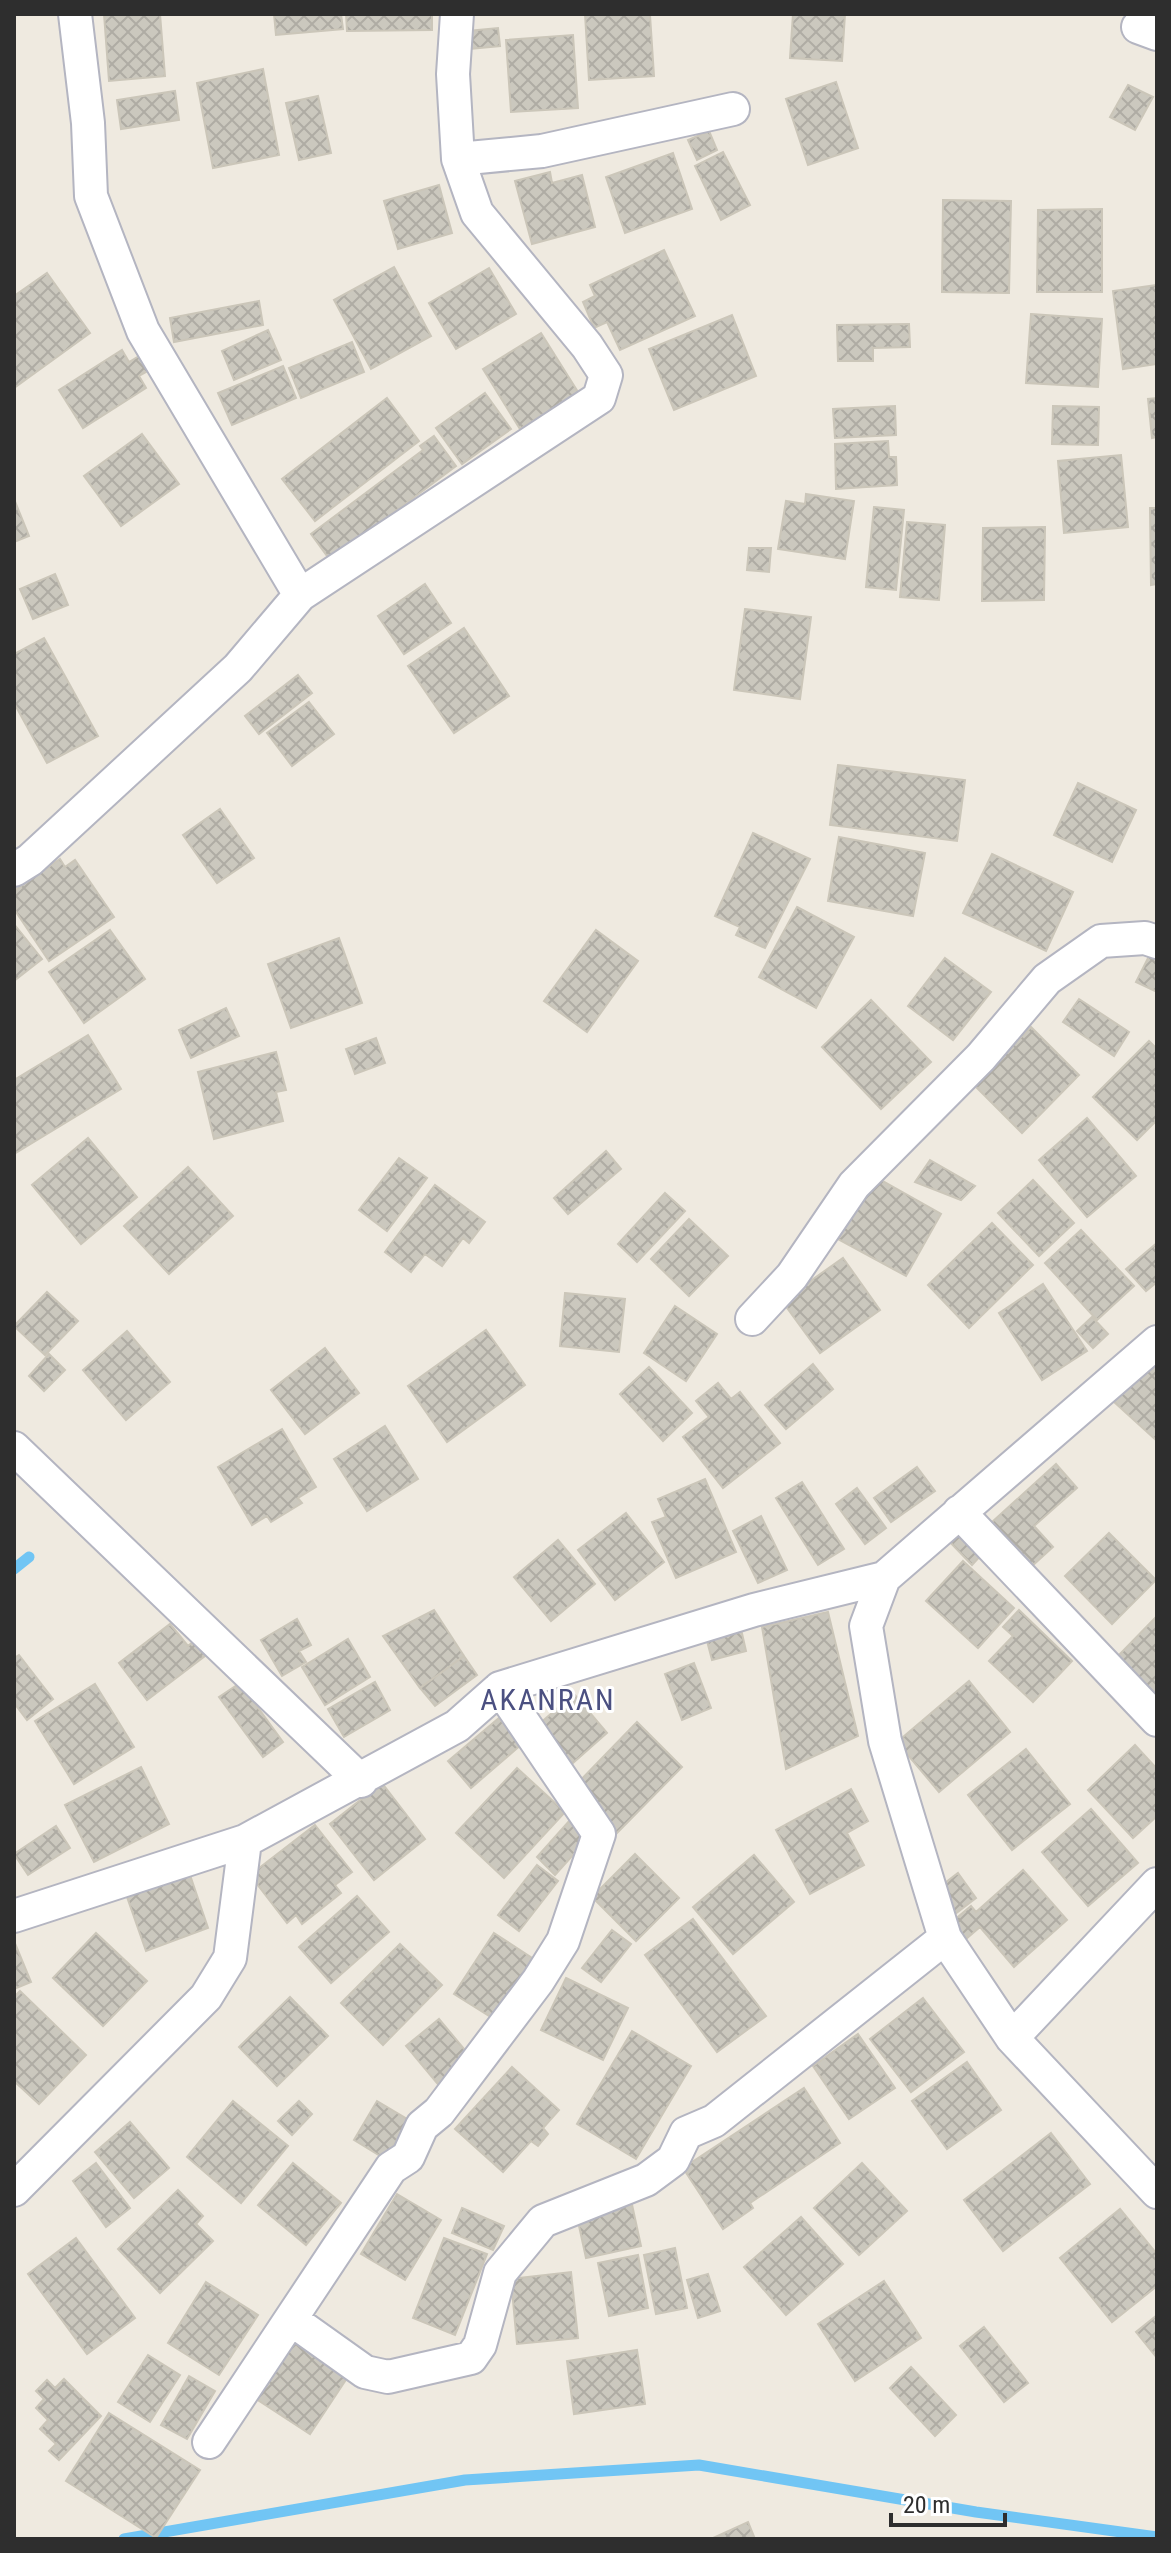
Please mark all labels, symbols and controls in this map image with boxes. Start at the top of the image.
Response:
district label: AKANRAN [480,1682,616,1717]
scale bar [891,2477,1005,2527]
text: 20 m [903,2491,950,2519]

